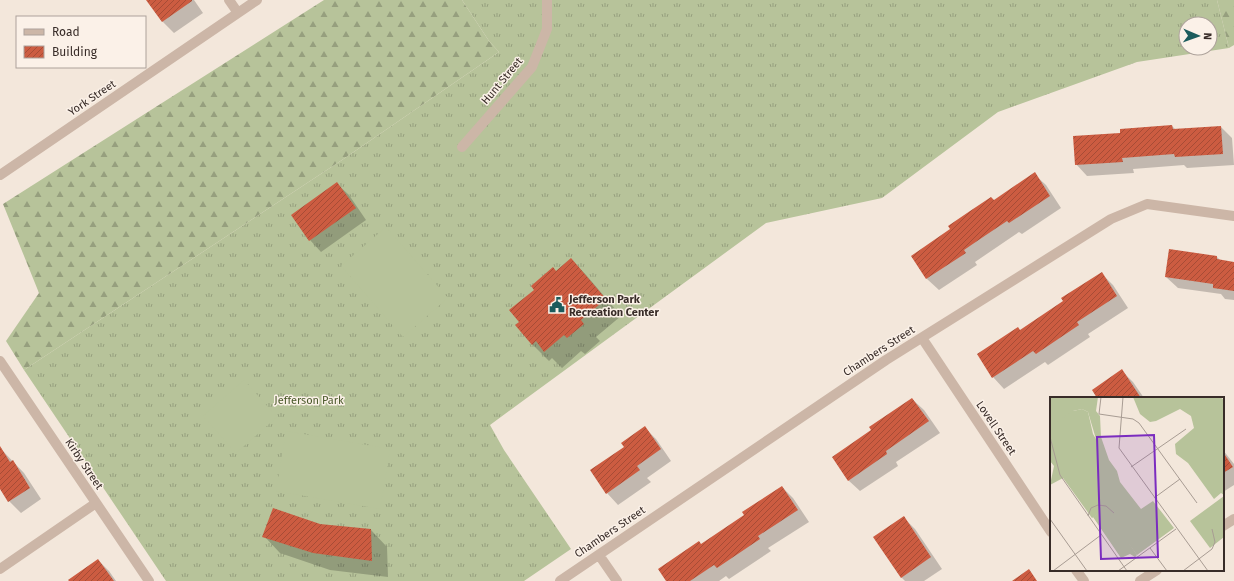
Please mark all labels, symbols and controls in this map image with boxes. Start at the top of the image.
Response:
legend [16,16,146,68]
north arrow [1178,16,1218,56]
text: Road [52,25,80,39]
text: N [1201,32,1214,40]
text: Building [52,45,98,59]
street label: Hunt Street [479,55,525,107]
street label: York Street [66,77,118,119]
place label: Jefferson Park Recreation Center [568,293,659,319]
public building icon: Jefferson Park Recreation Center [548,296,566,314]
street label: Chambers Street [841,323,917,379]
park label: Jefferson Park [274,394,344,407]
inset map [1050,397,1224,571]
street label: Lovell Street [973,399,1019,457]
street label: Kirby Street [62,436,106,492]
street label: Chambers Street [572,504,648,560]

